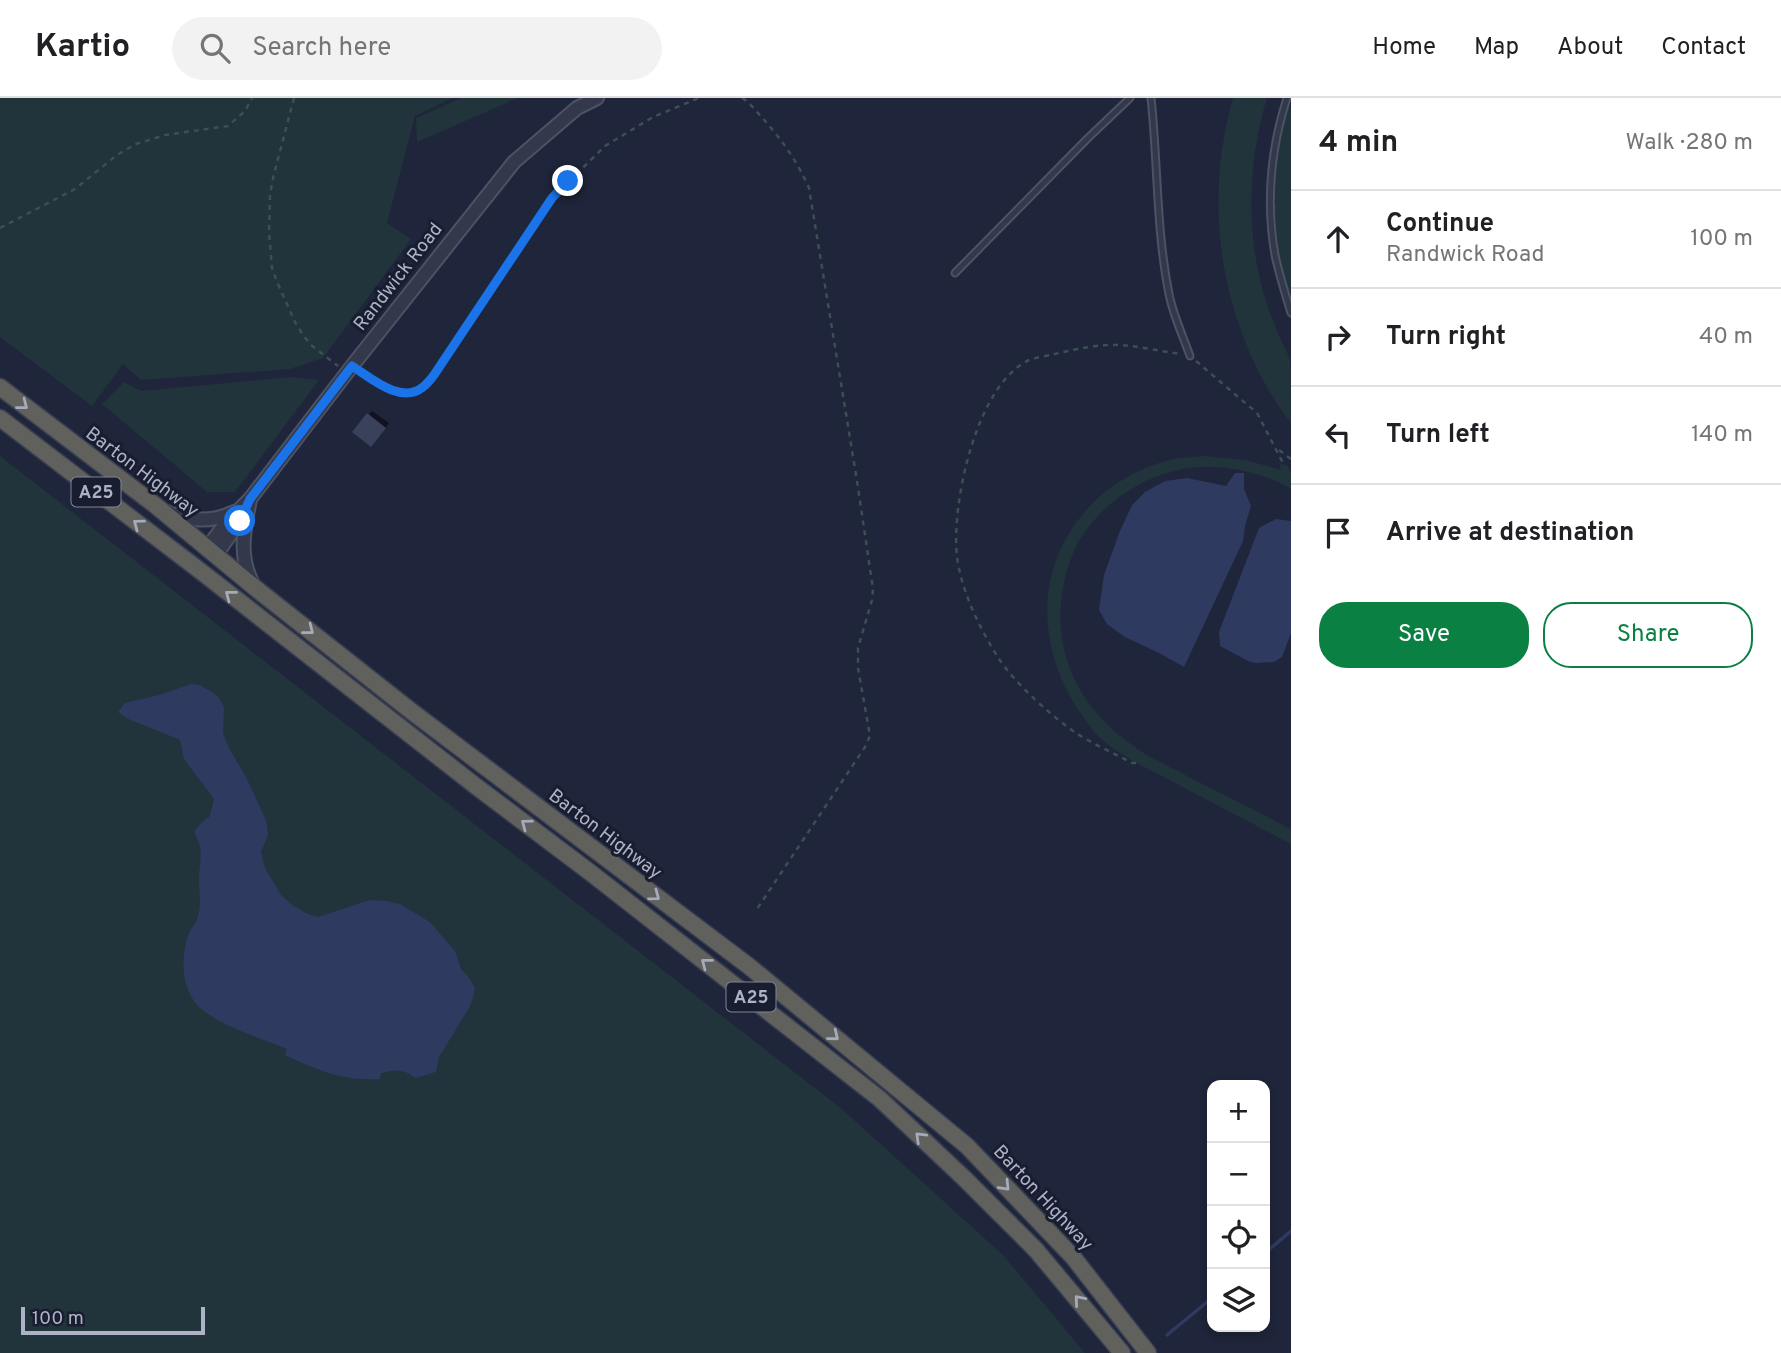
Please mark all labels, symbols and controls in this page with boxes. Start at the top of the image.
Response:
search box [172,17,662,80]
text: Kartio [35,27,130,69]
icon: search [196,29,234,67]
text: Search here [252,32,391,65]
text: Home [1372,33,1436,63]
text: Map [1474,33,1519,63]
text: About [1557,33,1623,63]
text: Contact [1661,33,1746,63]
text: 4 min [1319,125,1398,162]
text: Walk · 280 m [1626,129,1753,158]
route end [552,165,583,196]
text: Continue [1386,208,1494,241]
street label: Randwick Road [349,218,448,336]
icon: ahead [1319,220,1357,258]
text: 100 m [1690,225,1753,254]
text: Randwick Road [1386,241,1544,270]
icon: right [1319,318,1357,356]
text: Turn right [1386,321,1506,354]
text: 40 m [1699,323,1753,352]
one-way arrow [15,397,28,410]
icon: left [1319,416,1357,454]
text: Turn left [1386,419,1490,452]
text: 140 m [1691,421,1753,450]
street label: Barton Highway [80,422,203,523]
road number: A25 [72,478,120,506]
route start [224,505,255,536]
icon: arrive [1319,514,1357,552]
text: Arrive at destination [1386,517,1634,550]
one-way arrow [133,520,146,533]
one-way arrow [226,590,238,603]
button: Save [1319,602,1529,668]
button: Share [1543,602,1753,668]
one-way arrow [301,622,314,635]
street label: Barton Highway [543,784,666,885]
one-way arrow [521,820,534,832]
one-way arrow [647,888,659,900]
one-way arrow [702,958,714,971]
road number: A25 [726,982,776,1012]
one-way arrow [825,1028,838,1040]
map controls [1207,1080,1270,1332]
button: + [1207,1080,1270,1143]
one-way arrow [916,1133,929,1146]
street label: Barton Highway [987,1140,1098,1256]
button: − [1207,1143,1270,1206]
one-way arrow [996,1178,1009,1191]
button: locate [1207,1206,1270,1269]
button: layers [1207,1269,1270,1332]
one-way arrow [1075,1296,1087,1309]
scale bar [21,1304,205,1336]
text: 100 m [32,1307,84,1331]

